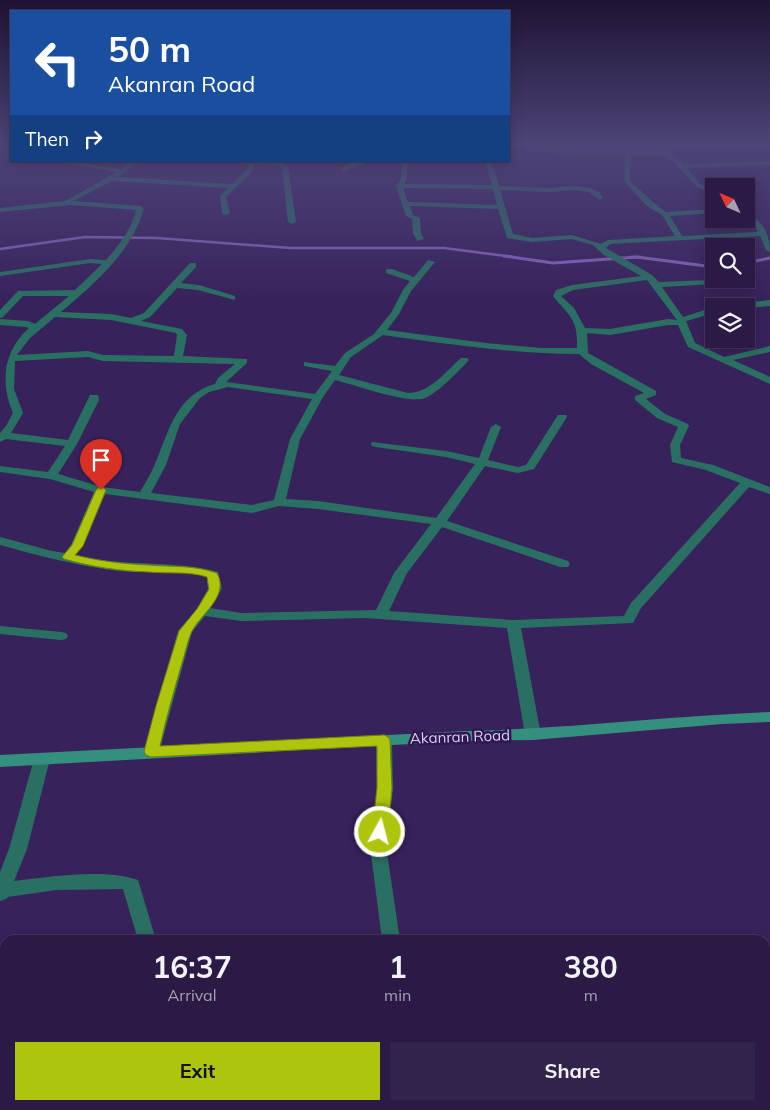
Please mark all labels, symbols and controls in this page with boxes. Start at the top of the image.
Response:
text: 50 m [108,27,191,71]
icon: left [25,30,90,95]
text: Akanran Road [108,70,255,98]
icon: right [79,125,107,153]
text: Then [25,127,69,151]
north arrow [705,178,755,228]
map controls [705,178,755,348]
button: search [705,238,755,288]
button: layers [705,298,755,348]
pin [80,439,122,490]
icon: arrive [87,446,115,474]
street label: Akanran Road [410,725,510,748]
position arrow [353,805,405,857]
text: 16:37 [152,948,232,986]
text: 1 [389,948,407,986]
text: 380 [564,948,618,986]
text: Arrival [168,985,217,1005]
text: min [384,985,411,1005]
text: m [584,985,598,1005]
button: Exit [15,1042,380,1100]
button: Share [390,1042,755,1100]

